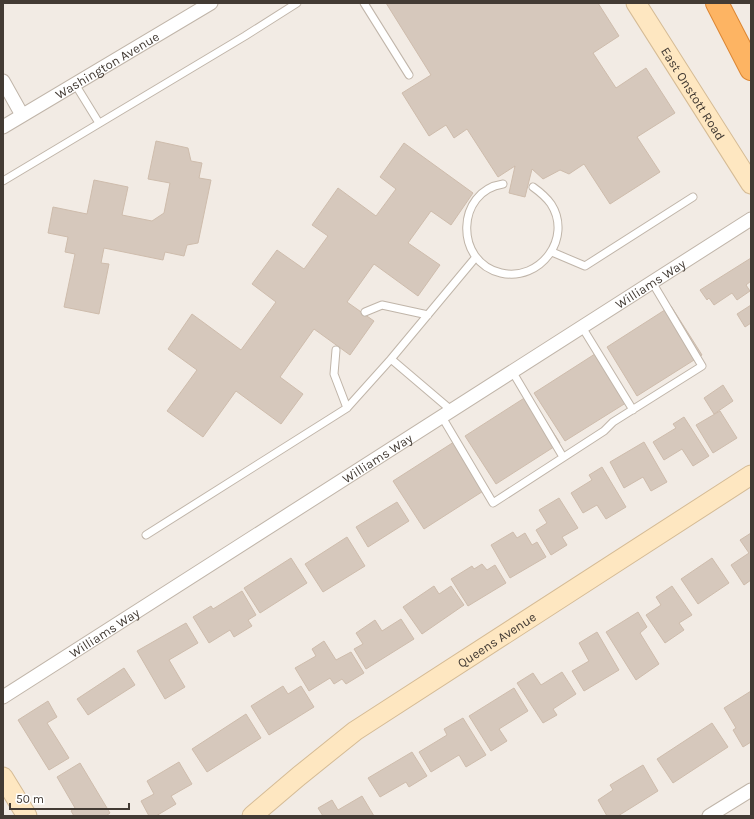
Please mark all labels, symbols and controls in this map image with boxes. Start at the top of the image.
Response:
street label: Washington Avenue [52,28,162,102]
street label: East Onstott Road [658,44,728,143]
street label: Williams Way [612,255,688,311]
street label: Williams Way [339,430,415,486]
street label: Williams Way [66,604,142,660]
street label: Queens Avenue [454,609,539,670]
scale bar [10,785,129,811]
text: 50 m [16,792,44,806]

